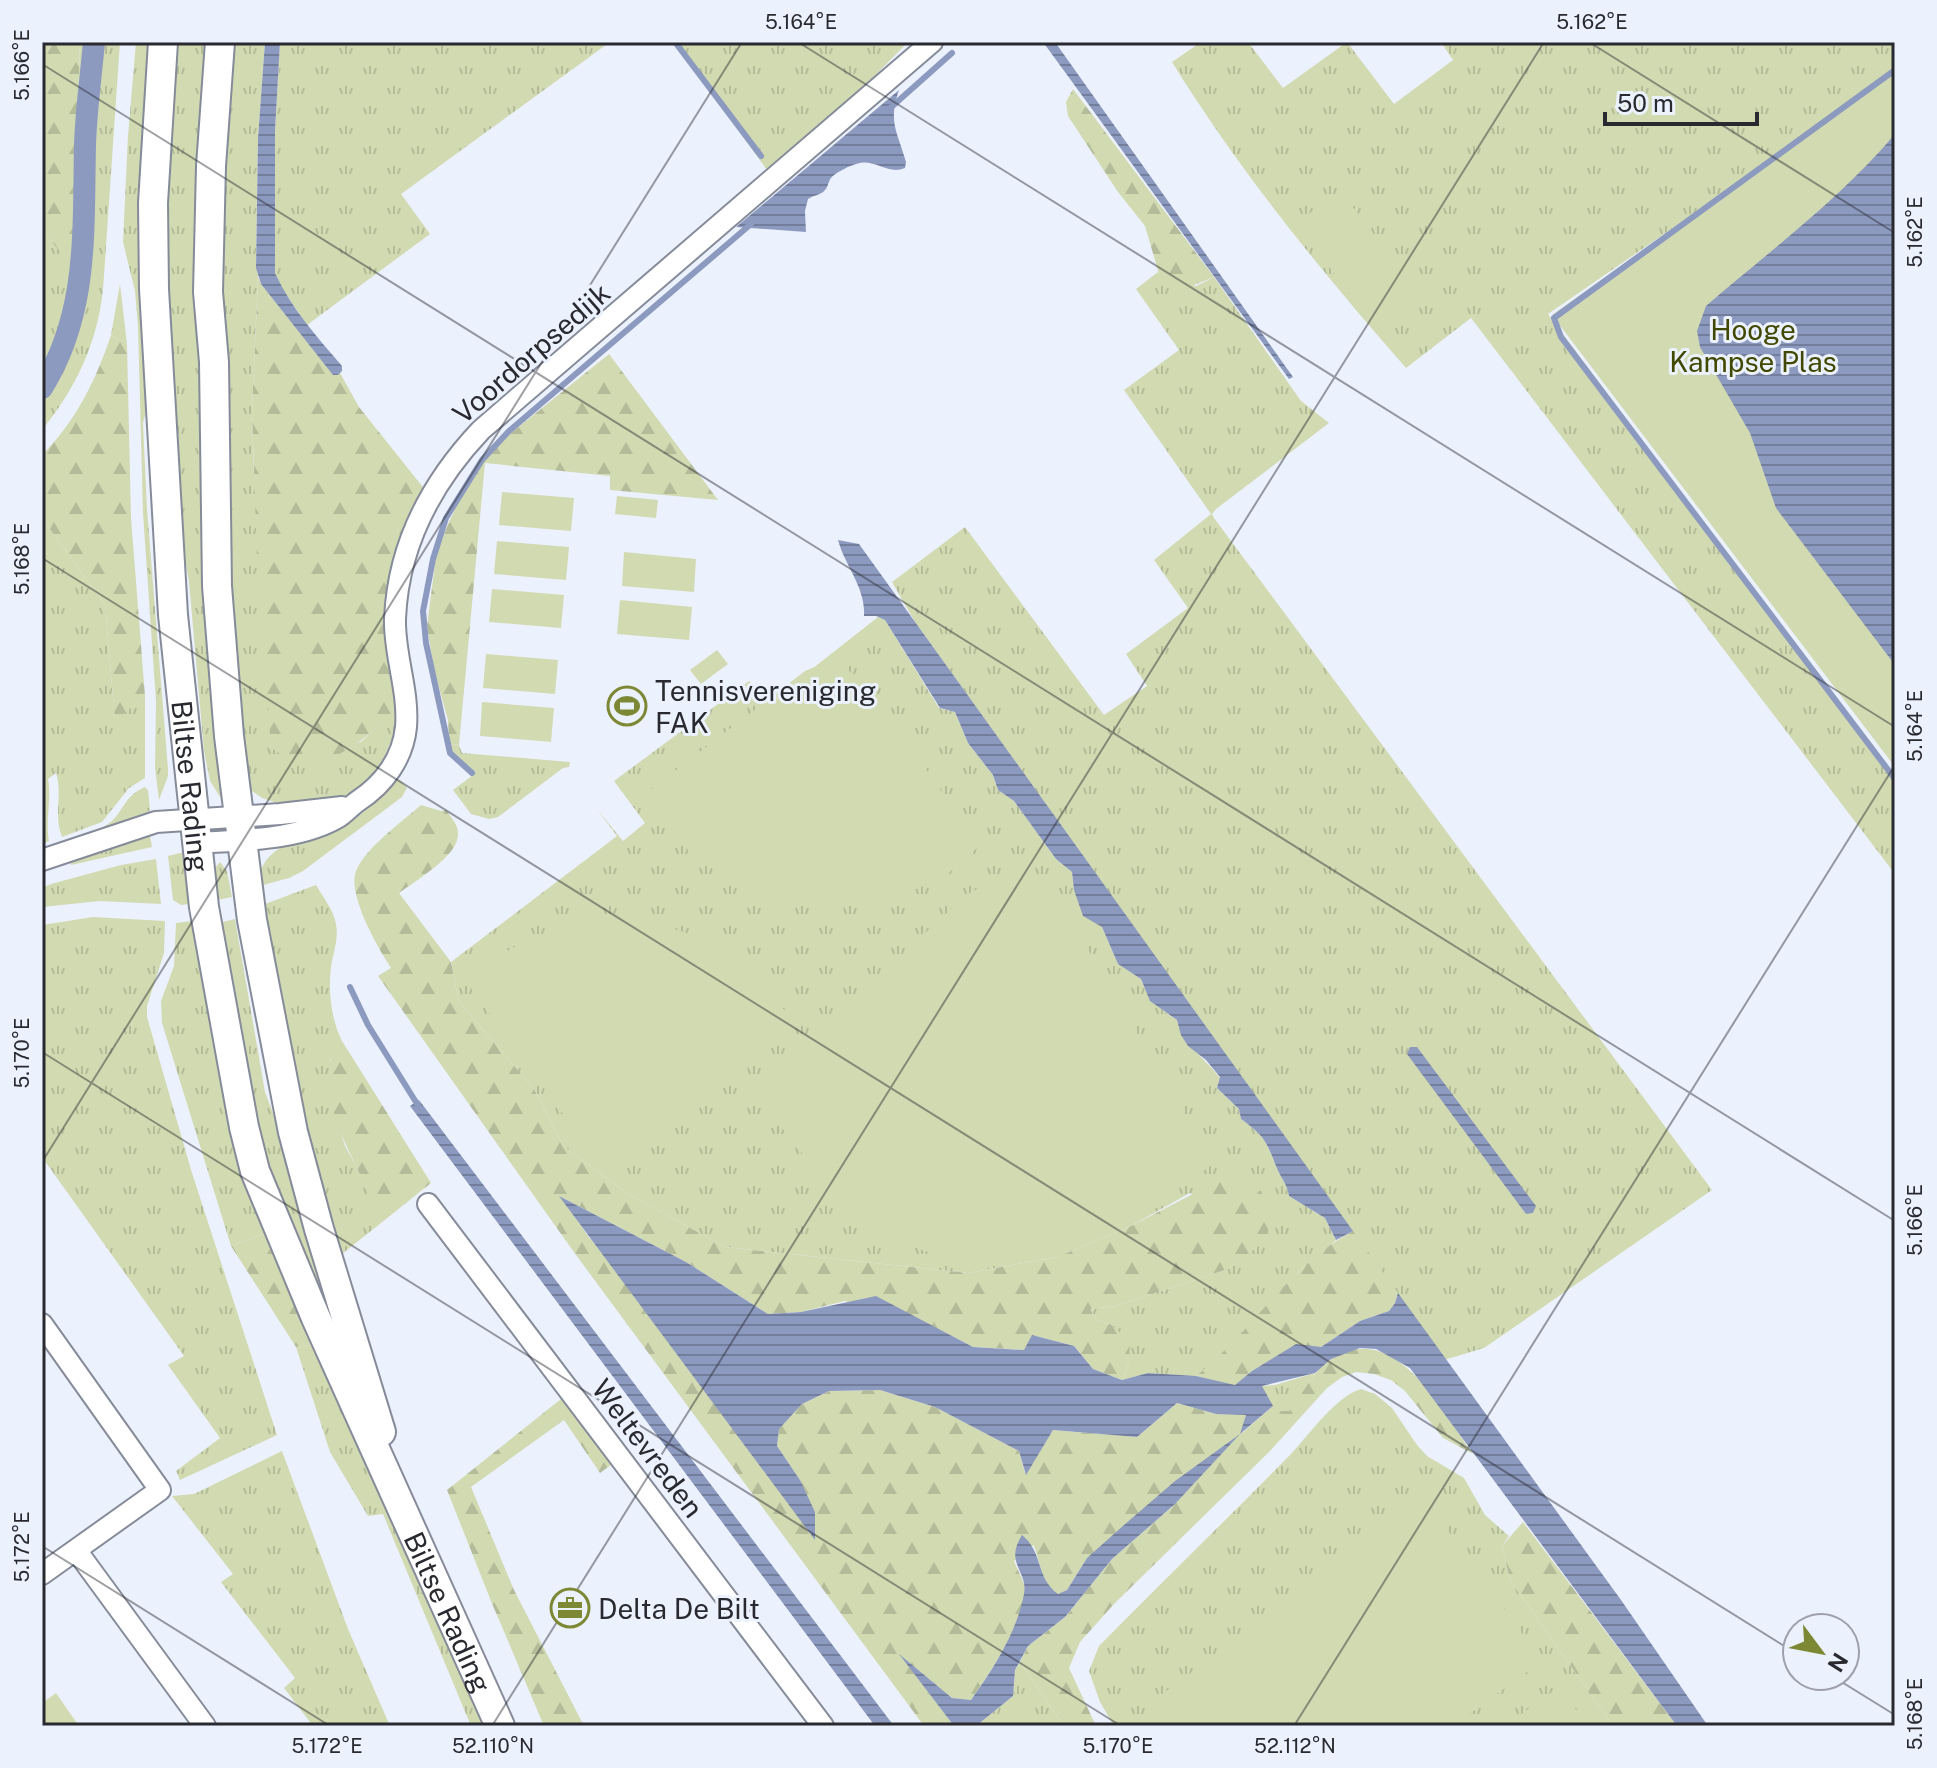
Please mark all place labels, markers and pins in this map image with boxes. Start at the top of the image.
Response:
place label: Tennisvereniging FAK [655,674,876,739]
sports icon: Tennisvereniging FAK [606,685,648,727]
office icon: Delta De Bilt [549,1587,591,1629]
place label: Delta De Bilt [598,1592,760,1625]

